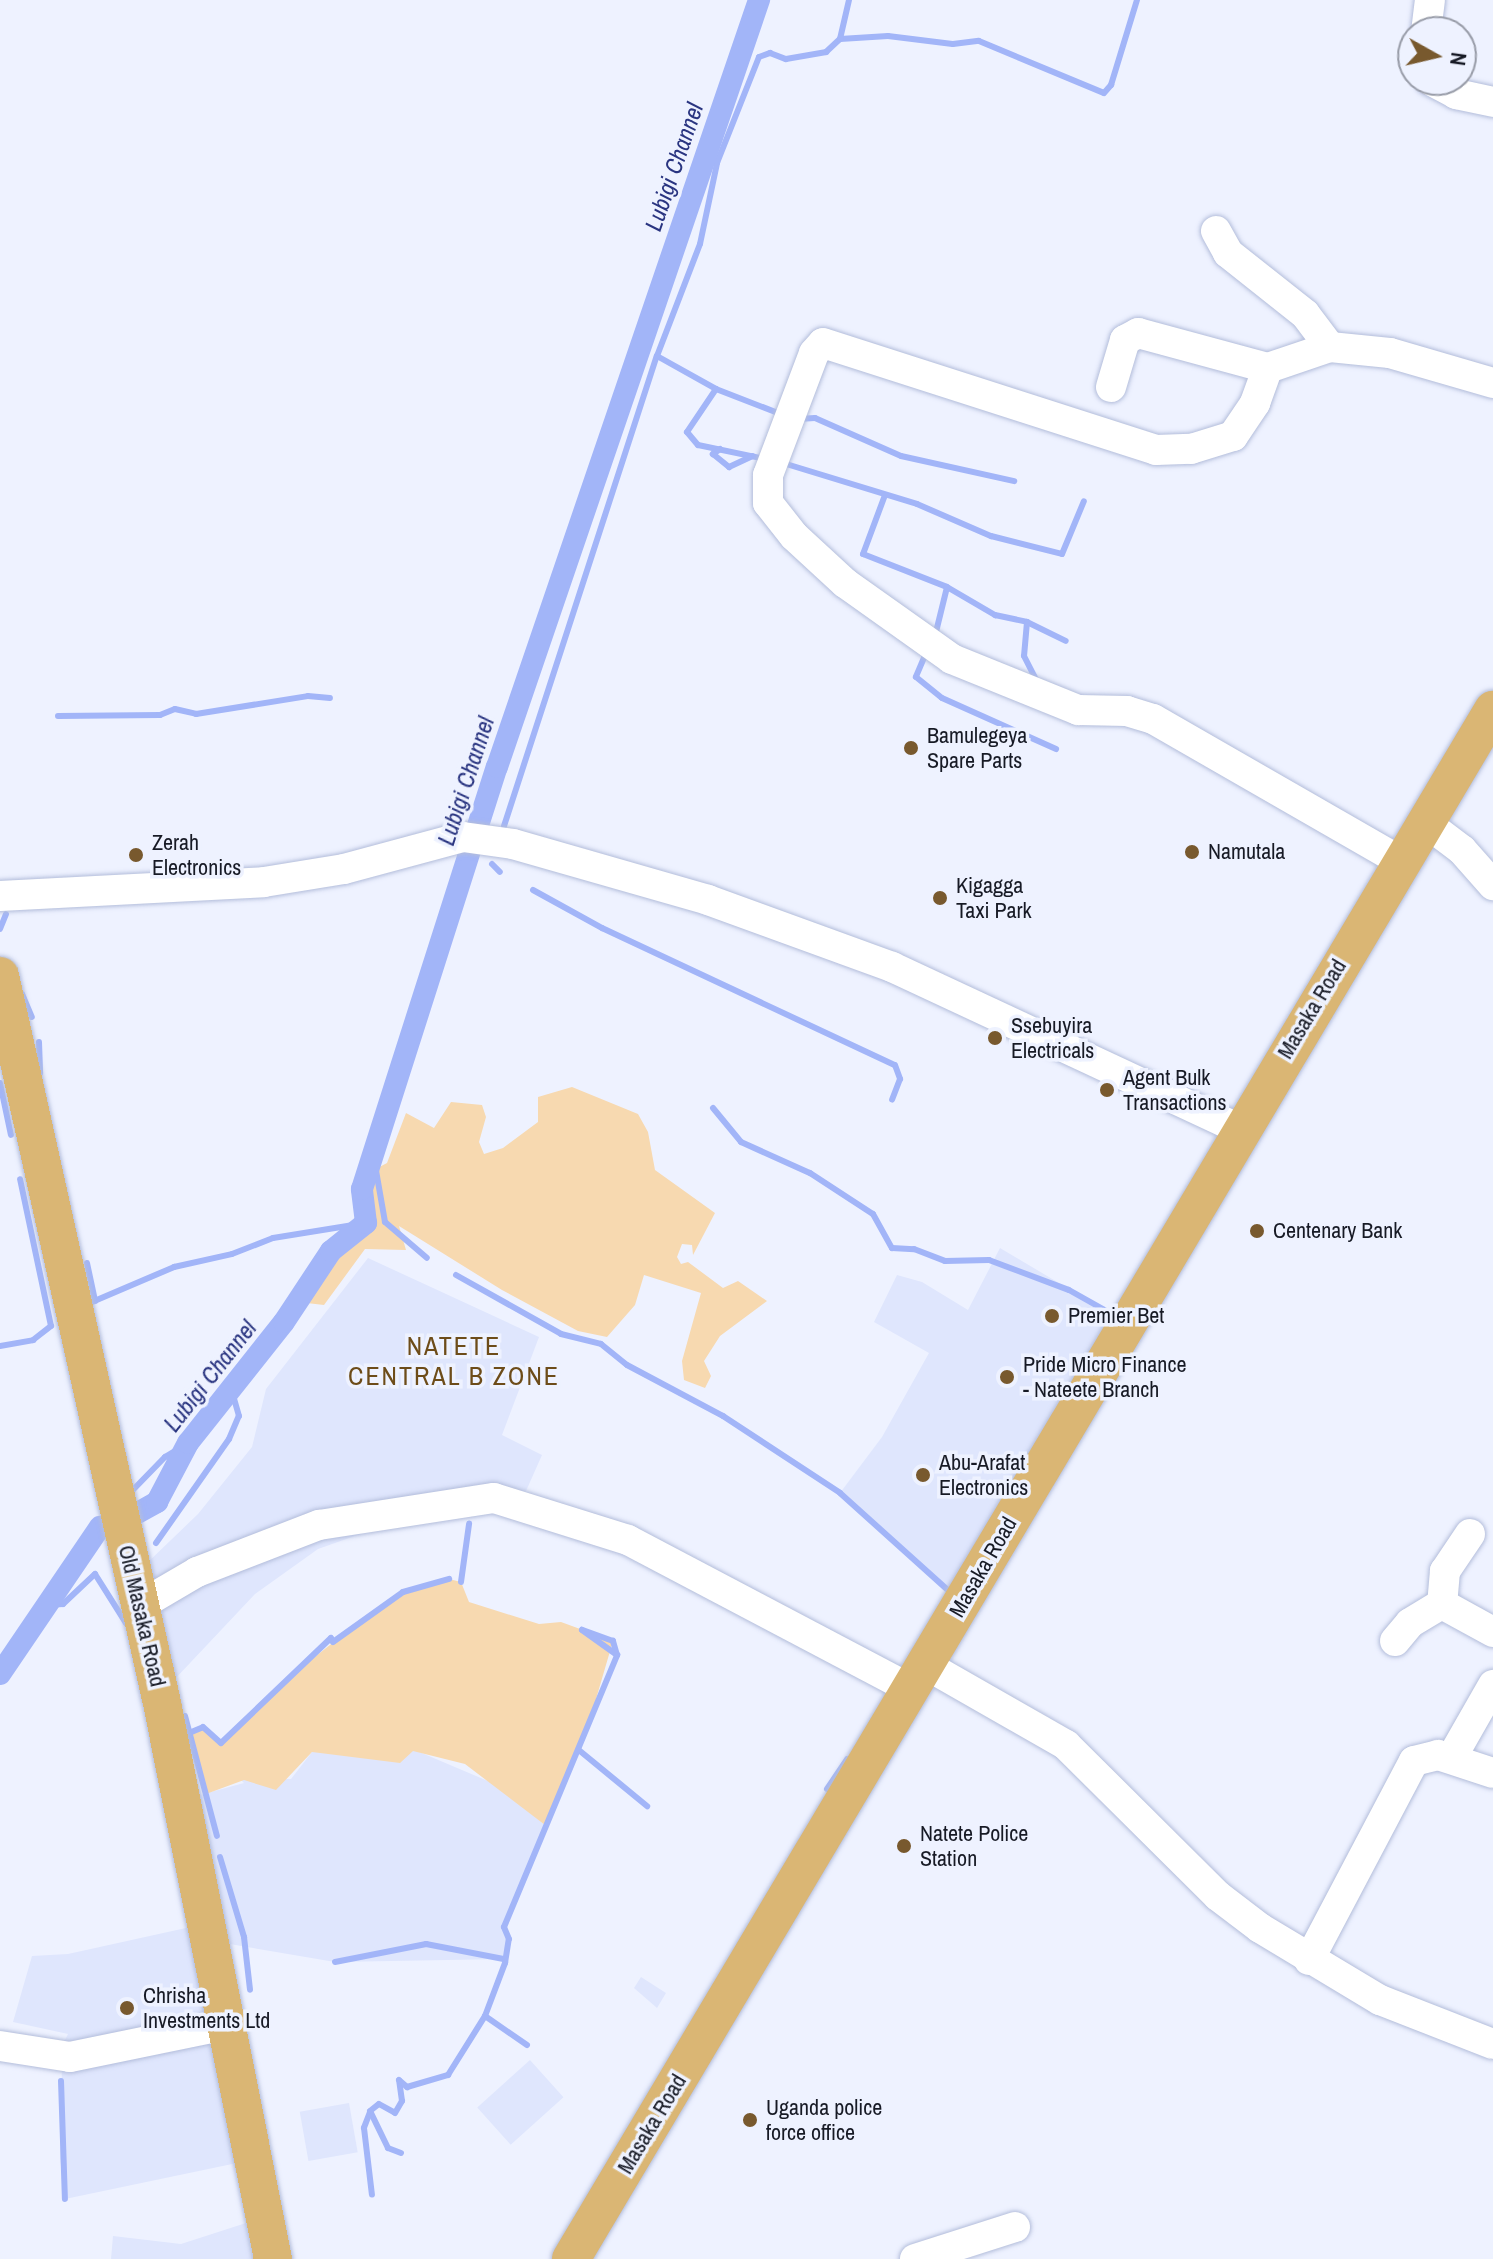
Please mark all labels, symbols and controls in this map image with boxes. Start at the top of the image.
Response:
north arrow [1397,16,1477,96]
text: N [1443,51,1475,68]
water label: Lubigi Channel [639,99,709,235]
water label: Lubigi Channel [432,713,500,849]
place label: Bamulegeya Spare Parts [927,722,1027,774]
marker: Bamulegeya Spare Parts [902,739,920,757]
place label: Zerah Electronics [152,829,241,880]
place label: Namutala [1208,839,1285,865]
marker: Namutala [1183,843,1201,861]
marker: Zerah Electronics [127,846,145,864]
place label: Kigagga Taxi Park [956,872,1032,924]
marker: Kigagga Taxi Park [931,889,949,907]
street label: Masaka Road [1272,955,1352,1063]
place label: Ssebuyira Electricals [1011,1012,1094,1064]
marker: Ssebuyira Electricals [986,1029,1004,1047]
place label: Agent Bulk Transactions [1123,1064,1227,1116]
marker: Agent Bulk Transactions [1098,1081,1116,1099]
place label: Centenary Bank [1273,1218,1402,1244]
marker: Centenary Bank [1248,1222,1266,1240]
place label: Premier Bet [1068,1303,1164,1329]
marker: Premier Bet [1043,1307,1061,1325]
water label: Lubigi Channel [158,1315,262,1437]
district label: NATETE CENTRAL B ZONE [348,1330,560,1392]
place label: Pride Micro Finance - Nateete Branch [1023,1351,1186,1402]
marker: Pride Micro Finance - Nateete Branch [998,1368,1016,1386]
place label: Abu-Arafat Electronics [939,1449,1028,1500]
marker: Abu-Arafat Electronics [914,1466,932,1484]
street label: Masaka Road [944,1512,1022,1622]
street label: Old Masaka Road [113,1543,171,1689]
place label: Natete Police Station [920,1820,1028,1872]
marker: Natete Police Station [895,1837,913,1855]
place label: Chrisha Investments Ltd [143,1982,270,2034]
marker: Chrisha Investments Ltd [118,1999,136,2017]
street label: Masaka Road [612,2070,692,2178]
place label: Uganda police force office [766,2094,882,2146]
marker: Uganda police force office [741,2111,759,2129]

